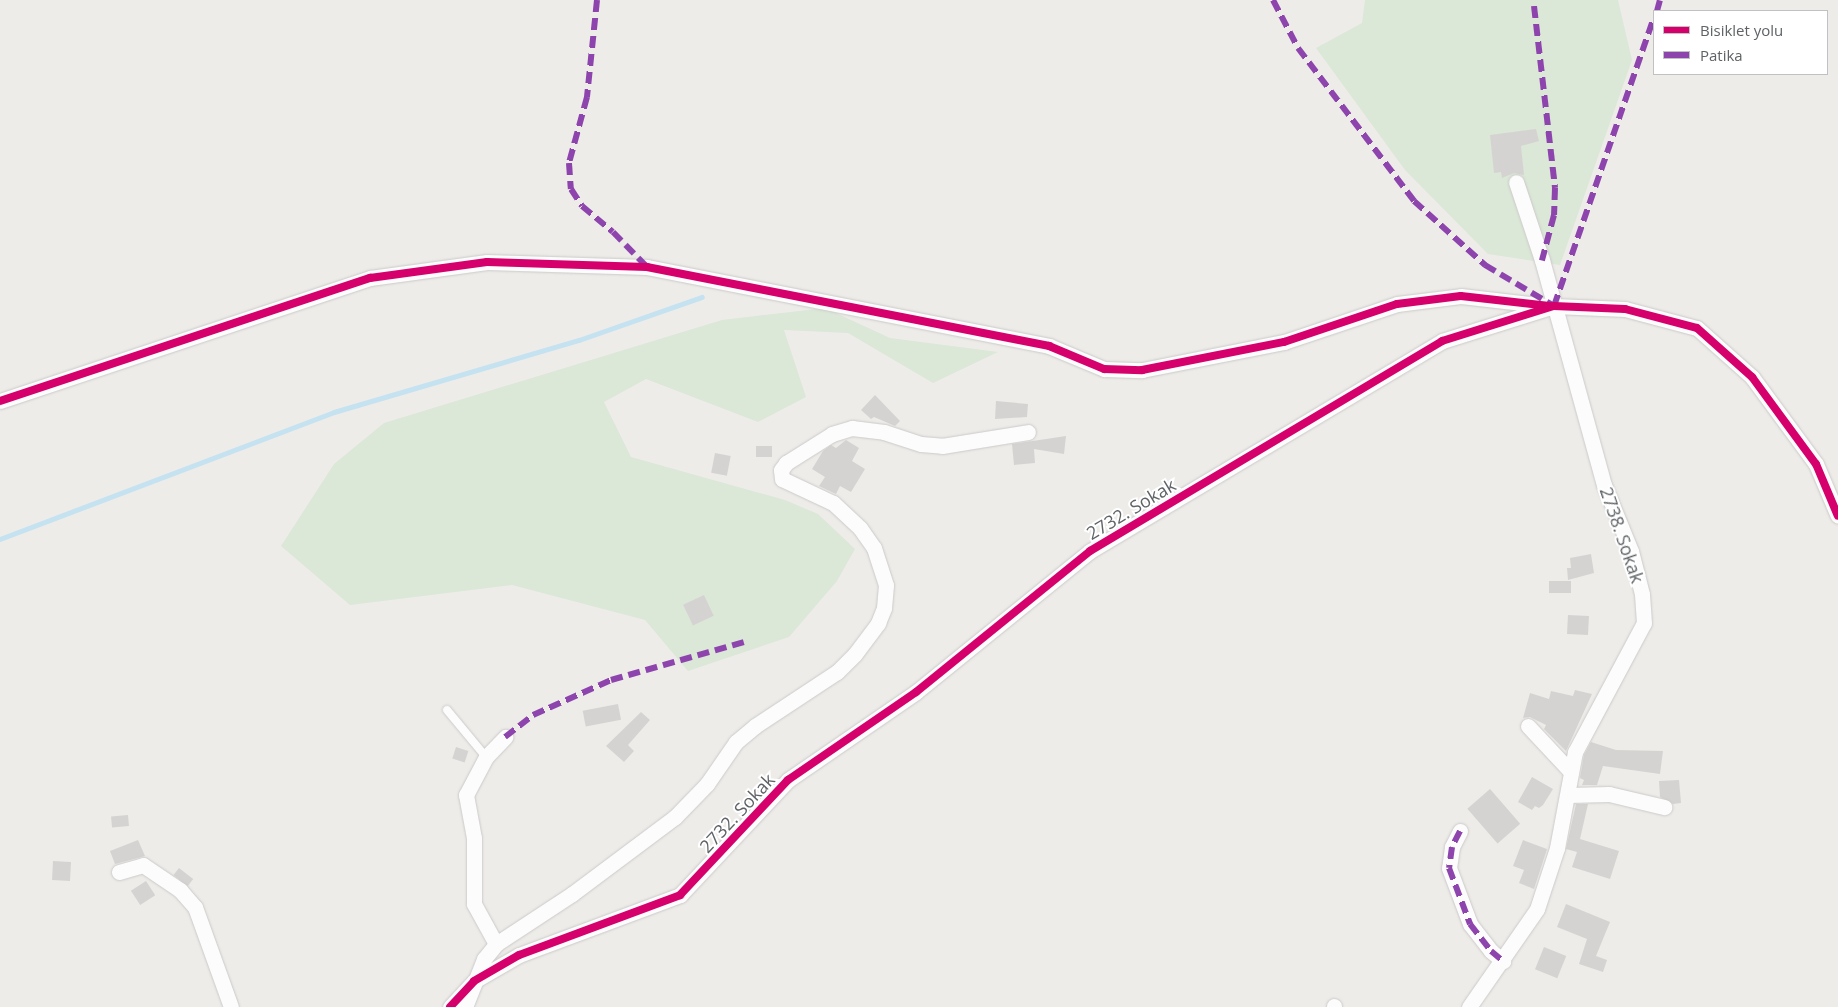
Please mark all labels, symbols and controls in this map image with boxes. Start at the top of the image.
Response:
legend [1653,10,1828,75]
text: Bisiklet yolu [1700,20,1783,40]
text: Patika [1700,45,1743,65]
street label: 2732. Sokak [1082,474,1180,544]
street label: 2738. Sokak [1595,484,1649,586]
street label: 2732. Sokak [695,769,779,857]

